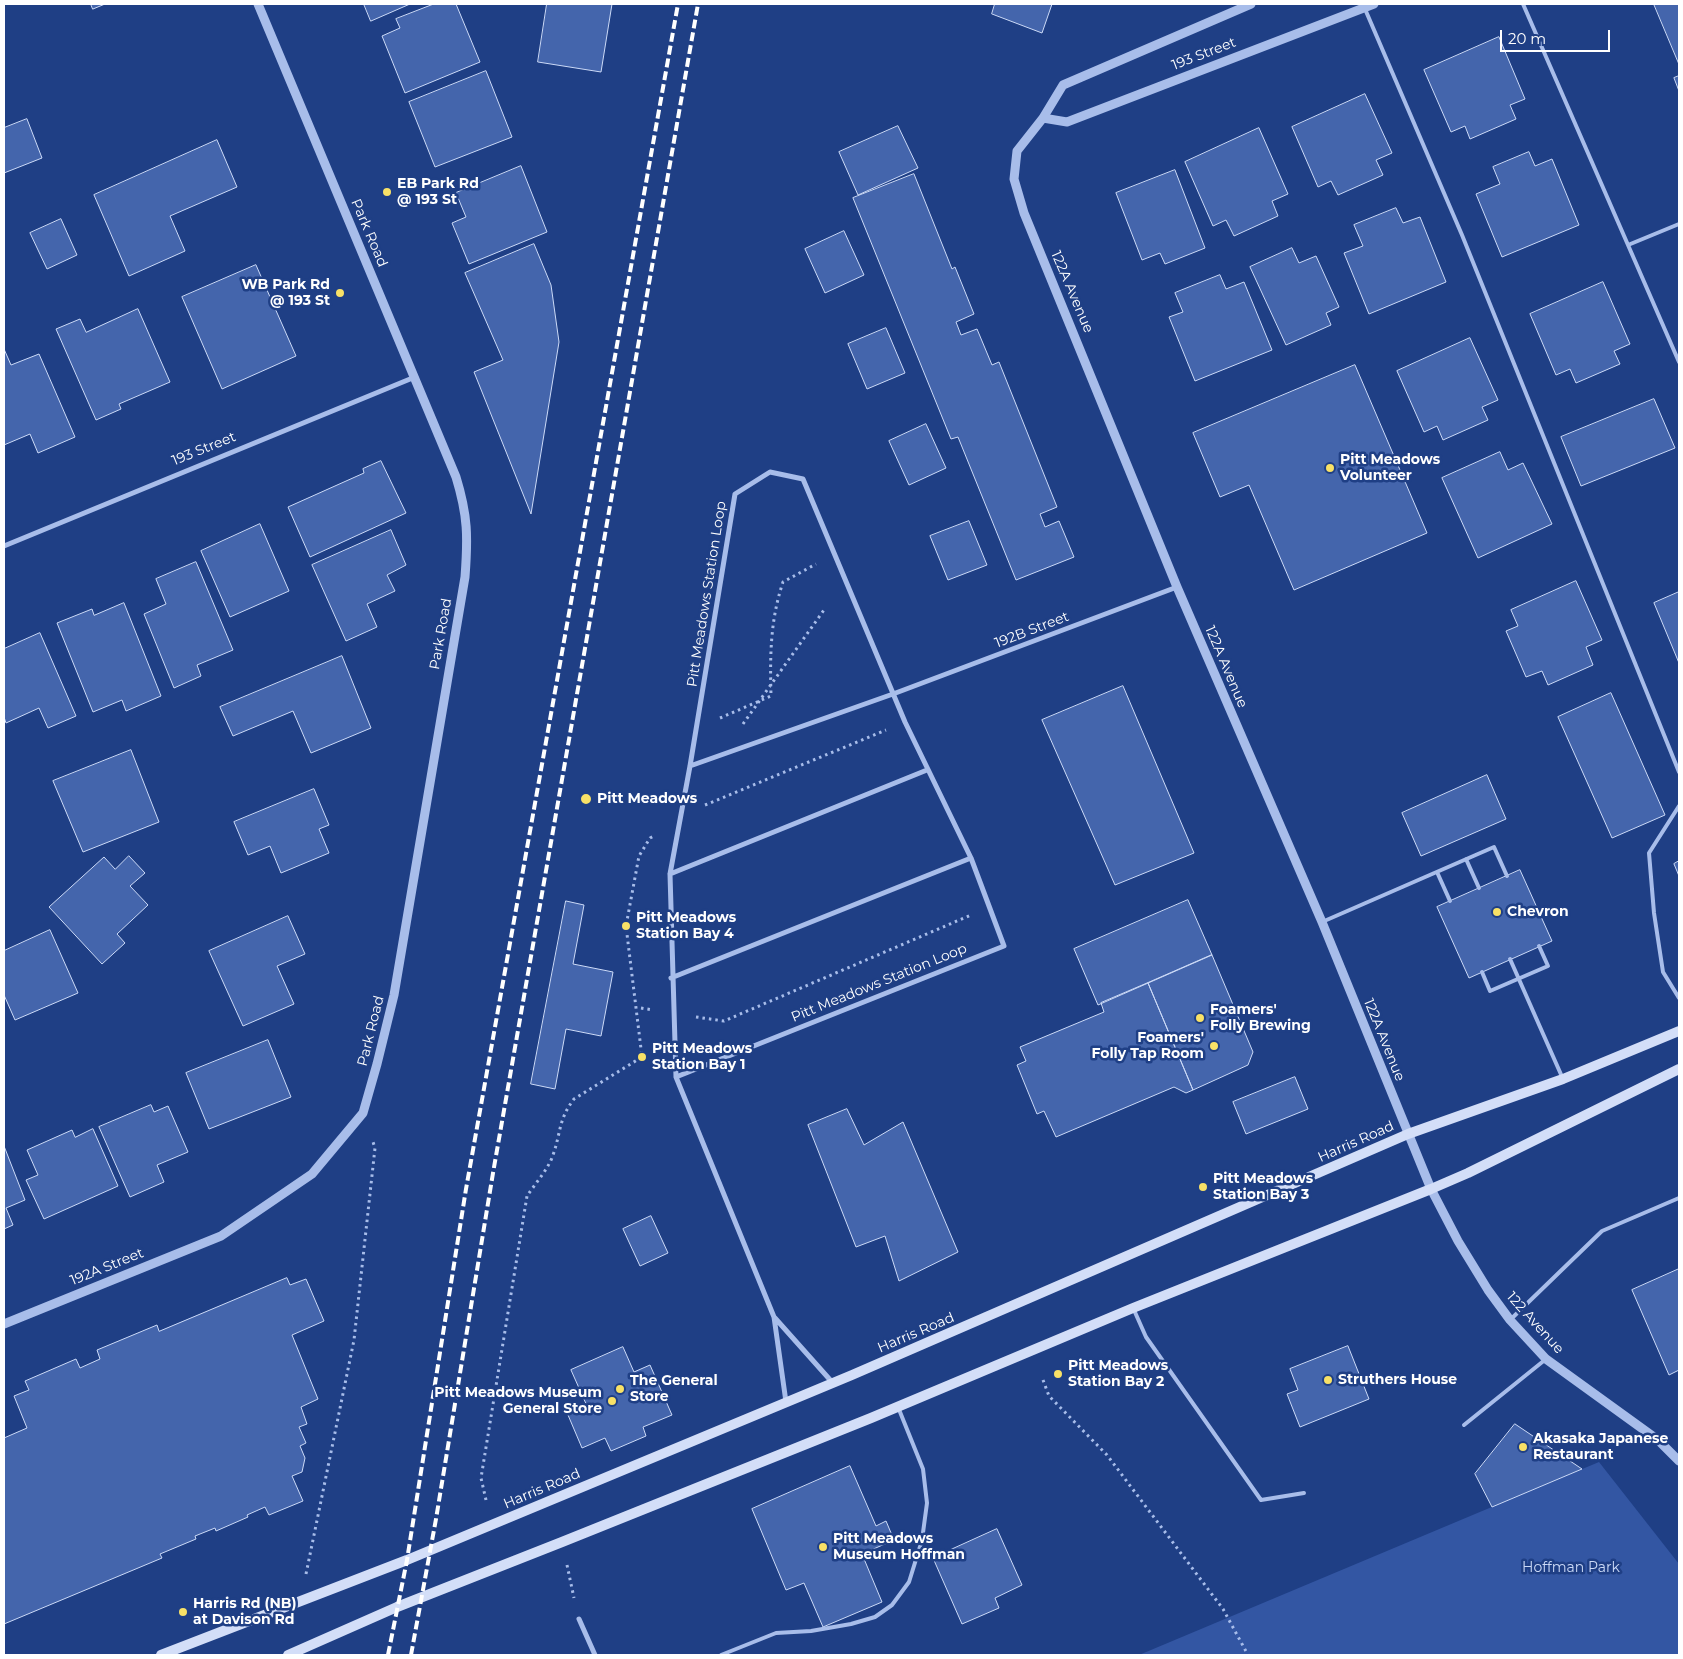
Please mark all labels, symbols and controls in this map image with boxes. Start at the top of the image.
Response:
scale bar [1503,20,1613,52]
text: 20 m [1508,29,1546,48]
street label: 193 Street [1170,34,1238,74]
place label: EB Park Rd @ 193 St [397,176,479,208]
marker: EB Park Rd @ 193 St [381,186,393,198]
street label: Park Road [347,196,391,270]
street label: 122A Avenue [1047,248,1097,336]
place label: WB Park Rd @ 193 St [241,277,330,310]
marker: WB Park Rd @ 193 St [334,287,346,299]
street label: 193 Street [170,429,238,469]
place label: Pitt Meadows Volunteer [1340,452,1440,484]
marker: Pitt Meadows Volunteer [1324,462,1336,474]
street label: Pitt Meadows Station Loop [684,500,730,688]
street label: Park Road [426,597,456,671]
street label: 192B Street [993,608,1071,652]
street label: 122A Avenue [1201,623,1251,711]
place label: Pitt Meadows [597,791,697,807]
marker: Pitt Meadows [579,792,593,806]
place label: Chevron [1507,904,1569,920]
marker: Chevron [1491,906,1503,918]
place label: Pitt Meadows Station Bay 4 [636,910,736,942]
marker: Pitt Meadows Station Bay 4 [620,920,632,932]
street label: Pitt Meadows Station Loop [789,940,969,1026]
street label: Park Road [354,994,388,1068]
street label: 122A Avenue [1360,996,1408,1084]
place label: Foamers' Folly Brewing [1210,1002,1311,1034]
marker: Foamers' Folly Brewing [1194,1012,1206,1024]
place label: Foamers' Folly Tap Room [1091,1030,1204,1062]
marker: Foamers' Folly Tap Room [1208,1040,1220,1052]
place label: Pitt Meadows Station Bay 1 [652,1041,752,1074]
marker: Pitt Meadows Station Bay 1 [636,1051,648,1063]
street label: Harris Road [1315,1118,1397,1166]
place label: Pitt Meadows Station Bay 3 [1213,1171,1313,1204]
marker: Pitt Meadows Station Bay 3 [1197,1181,1209,1193]
street label: 192A Street [68,1245,146,1289]
street label: 122 Avenue [1503,1289,1567,1357]
street label: Harris Road [875,1309,957,1357]
place label: Pitt Meadows Station Bay 2 [1068,1358,1168,1390]
marker: Pitt Meadows Station Bay 2 [1052,1368,1064,1380]
place label: Struthers House [1338,1372,1457,1388]
place label: The General Store [630,1373,718,1405]
marker: Struthers House [1322,1374,1334,1386]
marker: The General Store [614,1383,626,1395]
place label: Pitt Meadows Museum General Store [434,1385,602,1418]
marker: Pitt Meadows Museum General Store [606,1395,618,1407]
place label: Akasaka Japanese Restaurant [1533,1431,1668,1464]
marker: Akasaka Japanese Restaurant [1517,1441,1529,1453]
street label: Harris Road [501,1465,583,1513]
place label: Pitt Meadows Museum Hoffman [833,1531,965,1564]
marker: Pitt Meadows Museum Hoffman [817,1541,829,1553]
park label: Hoffman Park [1522,1560,1620,1576]
place label: Harris Rd (NB) at Davison Rd [193,1596,296,1628]
marker: Harris Rd (NB) at Davison Rd [177,1606,189,1618]

